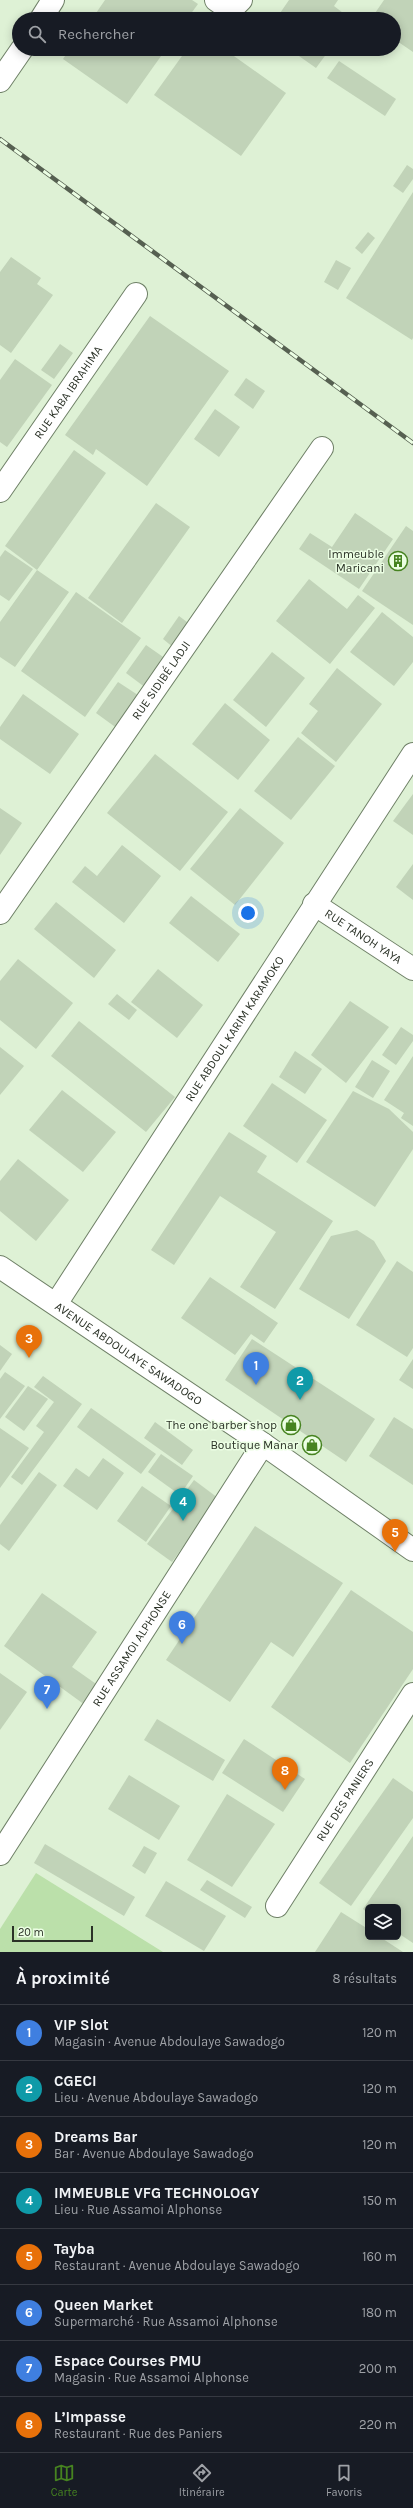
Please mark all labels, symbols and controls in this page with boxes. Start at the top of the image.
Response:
search box [12,12,401,56]
icon: search [26,23,48,45]
text: Rechercher [58,25,135,43]
street label: RUE KABA IBRAHIMA [31,343,105,441]
place label: Immeuble Maricani [328,547,384,575]
building icon: Immeuble Maricani [387,550,409,572]
street label: RUE SIDIBÉ LADJI [129,638,193,722]
your location [238,903,258,923]
street label: RUE TANOH YAYA [322,906,404,967]
street label: RUE ABDOUL KARIM KARAMOKO [182,953,287,1104]
street label: AVENUE ABDOULAYE SAWADOGO [52,1299,205,1408]
pin: 3 [16,1325,42,1358]
pin: 1 [243,1352,269,1385]
pin: 2 [287,1367,313,1400]
shop icon: The one barber shop [280,1414,302,1436]
place label: The one barber shop [166,1418,277,1432]
shop icon: Boutique Manar [301,1434,323,1456]
place label: Boutique Manar [210,1438,299,1452]
pin: 4 [170,1488,196,1521]
pin: 5 [382,1519,408,1552]
street label: RUE ASSAMOI ALPHONSE [90,1588,174,1709]
pin: 6 [169,1611,195,1644]
pin: 7 [34,1676,60,1709]
street label: RUE DES PANIERS [313,1756,377,1844]
pin: 8 [272,1757,298,1790]
map controls [365,1904,401,1940]
button: layers [365,1904,401,1940]
scale bar [12,1924,93,1943]
text: 20 m [18,1926,44,1939]
text: À proximité [16,1968,110,1988]
text: 8 résultats [332,1971,397,1986]
text: VIP Slot [54,2016,109,2034]
text: 1 [27,2025,31,2040]
text: 120 m [362,2025,397,2040]
text: Magasin · Avenue Abdoulaye Sawadogo [54,2034,285,2049]
text: CGECI [54,2072,97,2090]
text: 2 [25,2081,33,2096]
text: 120 m [362,2081,397,2096]
text: Lieu · Avenue Abdoulaye Sawadogo [54,2090,258,2105]
text: Dreams Bar [54,2128,137,2146]
text: 3 [25,2137,33,2152]
text: 120 m [362,2137,397,2152]
text: Bar · Avenue Abdoulaye Sawadogo [54,2146,254,2161]
text: IMMEUBLE VFG TECHNOLOGY [54,2184,259,2202]
text: 4 [25,2193,33,2208]
text: 150 m [362,2193,397,2208]
text: Lieu · Rue Assamoi Alphonse [54,2202,222,2217]
text: Tayba [54,2240,95,2258]
text: 5 [25,2249,33,2264]
text: 160 m [362,2249,397,2264]
text: Restaurant · Avenue Abdoulaye Sawadogo [54,2258,300,2273]
text: Queen Market [54,2296,153,2314]
text: 6 [25,2305,33,2320]
text: 180 m [362,2305,397,2320]
text: Supermarché · Rue Assamoi Alphonse [54,2314,278,2329]
text: Espace Courses PMU [54,2352,201,2370]
text: 7 [26,2361,32,2376]
text: 200 m [359,2361,397,2376]
text: Magasin · Rue Assamoi Alphonse [54,2370,249,2385]
text: L’Impasse [54,2408,126,2426]
text: 8 [25,2417,33,2432]
text: 220 m [359,2417,397,2432]
text: Restaurant · Rue des Paniers [54,2426,223,2441]
tab: Carte [51,2462,77,2499]
tab: Itinéraire [179,2462,225,2499]
tab: Favoris [326,2462,362,2499]

